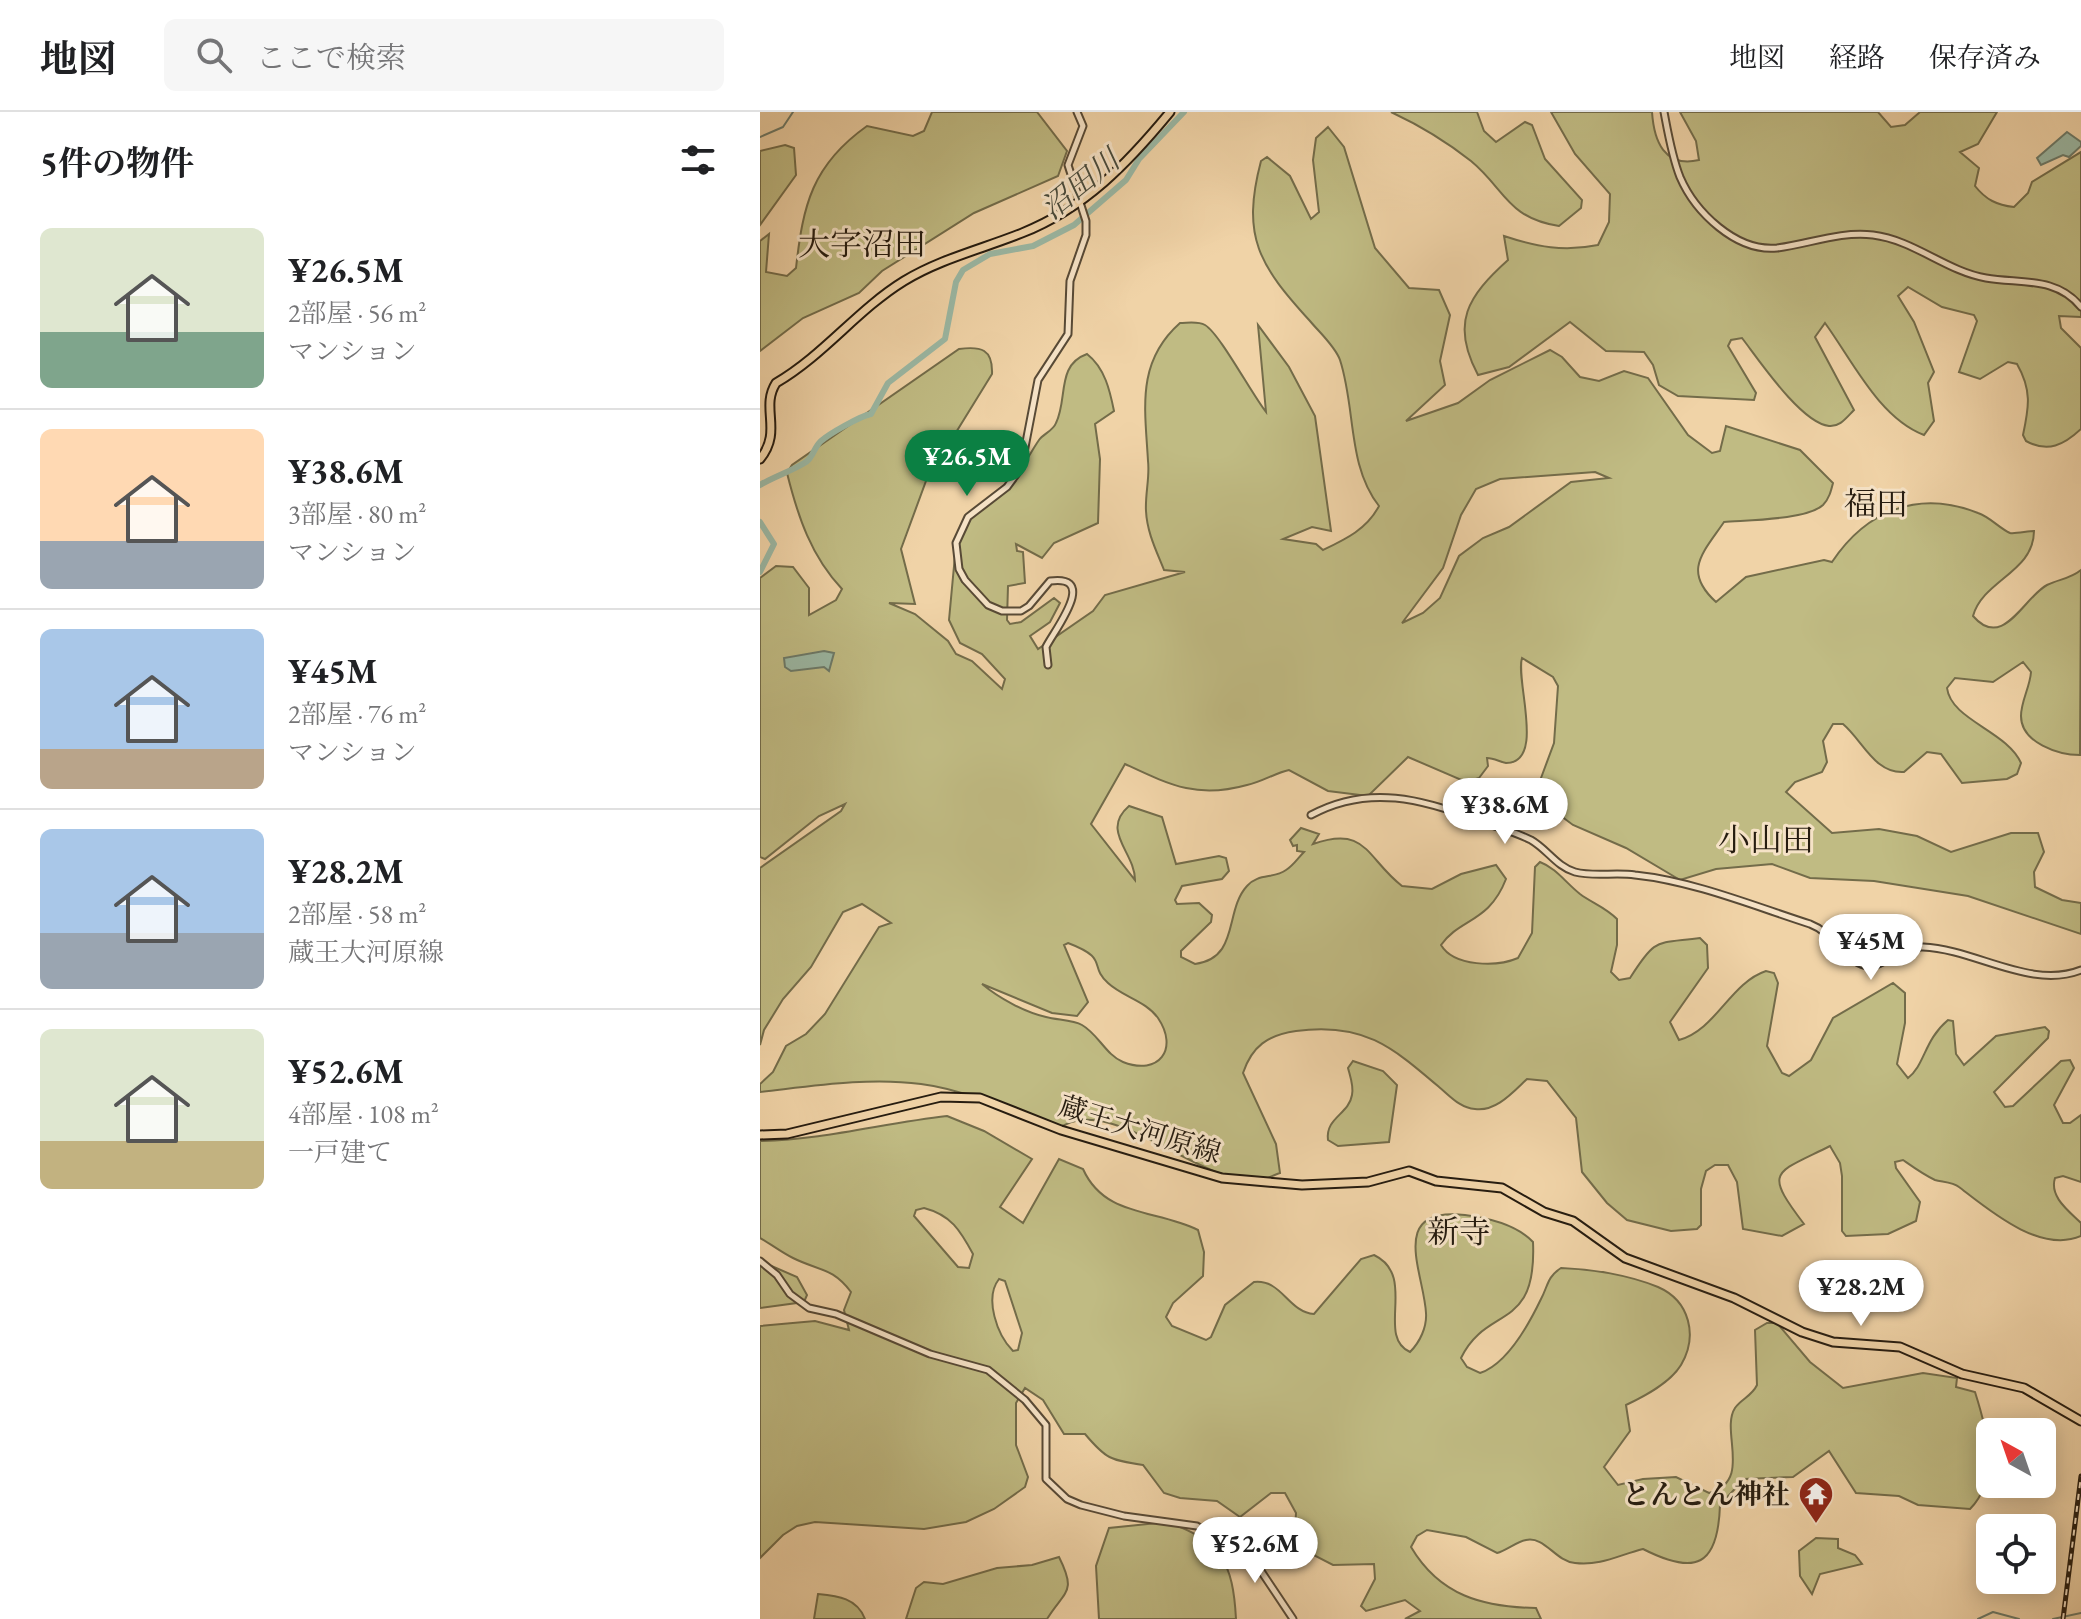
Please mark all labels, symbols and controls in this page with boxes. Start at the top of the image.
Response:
search box [164,19,724,91]
icon: search [192,33,236,77]
text: 地図 [40,34,116,83]
text: ここで検索 [256,38,406,77]
text: 地図 [1729,39,1785,75]
text: 経路 [1829,39,1885,75]
text: 保存済み [1929,39,2041,75]
icon: filters [676,138,720,182]
water label: 沼田川 [1033,139,1130,227]
text: 5件の物件 [40,141,194,185]
district label: 大字沼田 [798,223,926,265]
text: ¥26.5M [288,248,404,292]
icon: home [104,260,200,356]
text: 2部屋 · 56 m² [288,296,426,330]
text: マンション [288,334,417,368]
pin: ¥26.5M [902,430,1032,498]
text: ¥26.5M [923,439,1011,473]
text: ¥38.6M [288,449,404,493]
icon: home [104,461,200,557]
district label: 福田 [1844,483,1908,525]
text: 3部屋 · 80 m² [288,497,426,531]
text: マンション [288,535,417,569]
text: ¥45M [288,649,377,693]
icon: home [104,661,200,757]
text: 2部屋 · 76 m² [288,697,426,731]
text: マンション [288,735,417,769]
pin: ¥38.6M [1440,778,1570,846]
text: ¥38.6M [1461,787,1549,821]
district label: 小山田 [1718,819,1814,861]
text: ¥28.2M [288,849,404,893]
icon: home [104,861,200,957]
text: 2部屋 · 58 m² [288,897,426,931]
pin: ¥45M [1824,914,1918,982]
text: ¥45M [1837,923,1905,957]
text: 蔵王大河原線 [288,935,444,969]
text: ¥52.6M [288,1049,404,1093]
icon: home [104,1061,200,1157]
street label: 蔵王大河原線 [1054,1087,1226,1171]
text: 4部屋 · 108 m² [288,1097,439,1131]
text: 一戸建て [288,1135,392,1169]
district label: 新寺 [1427,1211,1491,1253]
pin: ¥28.2M [1796,1260,1926,1328]
text: ¥28.2M [1817,1269,1905,1303]
north arrow [1976,1418,2056,1498]
map controls [1976,1418,2056,1594]
temple icon: とんとん神社 [1797,1475,1835,1525]
place label: とんとん神社 [1622,1476,1790,1512]
button: locate [1976,1514,2056,1594]
pin: ¥52.6M [1190,1517,1320,1585]
text: ¥52.6M [1211,1526,1299,1560]

